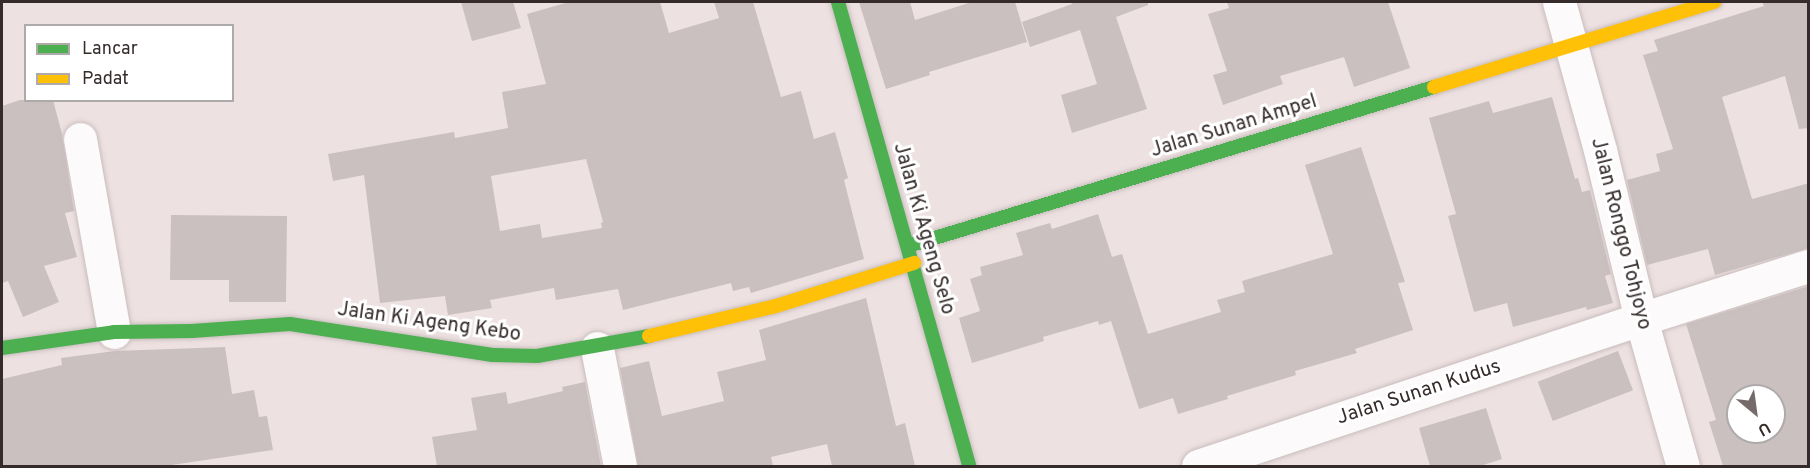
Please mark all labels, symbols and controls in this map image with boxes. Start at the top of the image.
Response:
legend [24,24,234,102]
text: Lancar [82,38,138,61]
text: Padat [82,68,129,91]
street label: Jalan Sunan Ampel [1148,90,1320,164]
street label: Jalan Ronggo Tohjoyo [1584,135,1656,333]
street label: Jalan Ki Ageng Selo [887,140,959,318]
street label: Jalan Ki Ageng Kebo [335,298,523,348]
street label: Jalan Sunan Kudus [1334,355,1504,431]
north arrow [1726,384,1786,444]
text: U [1754,416,1774,440]

